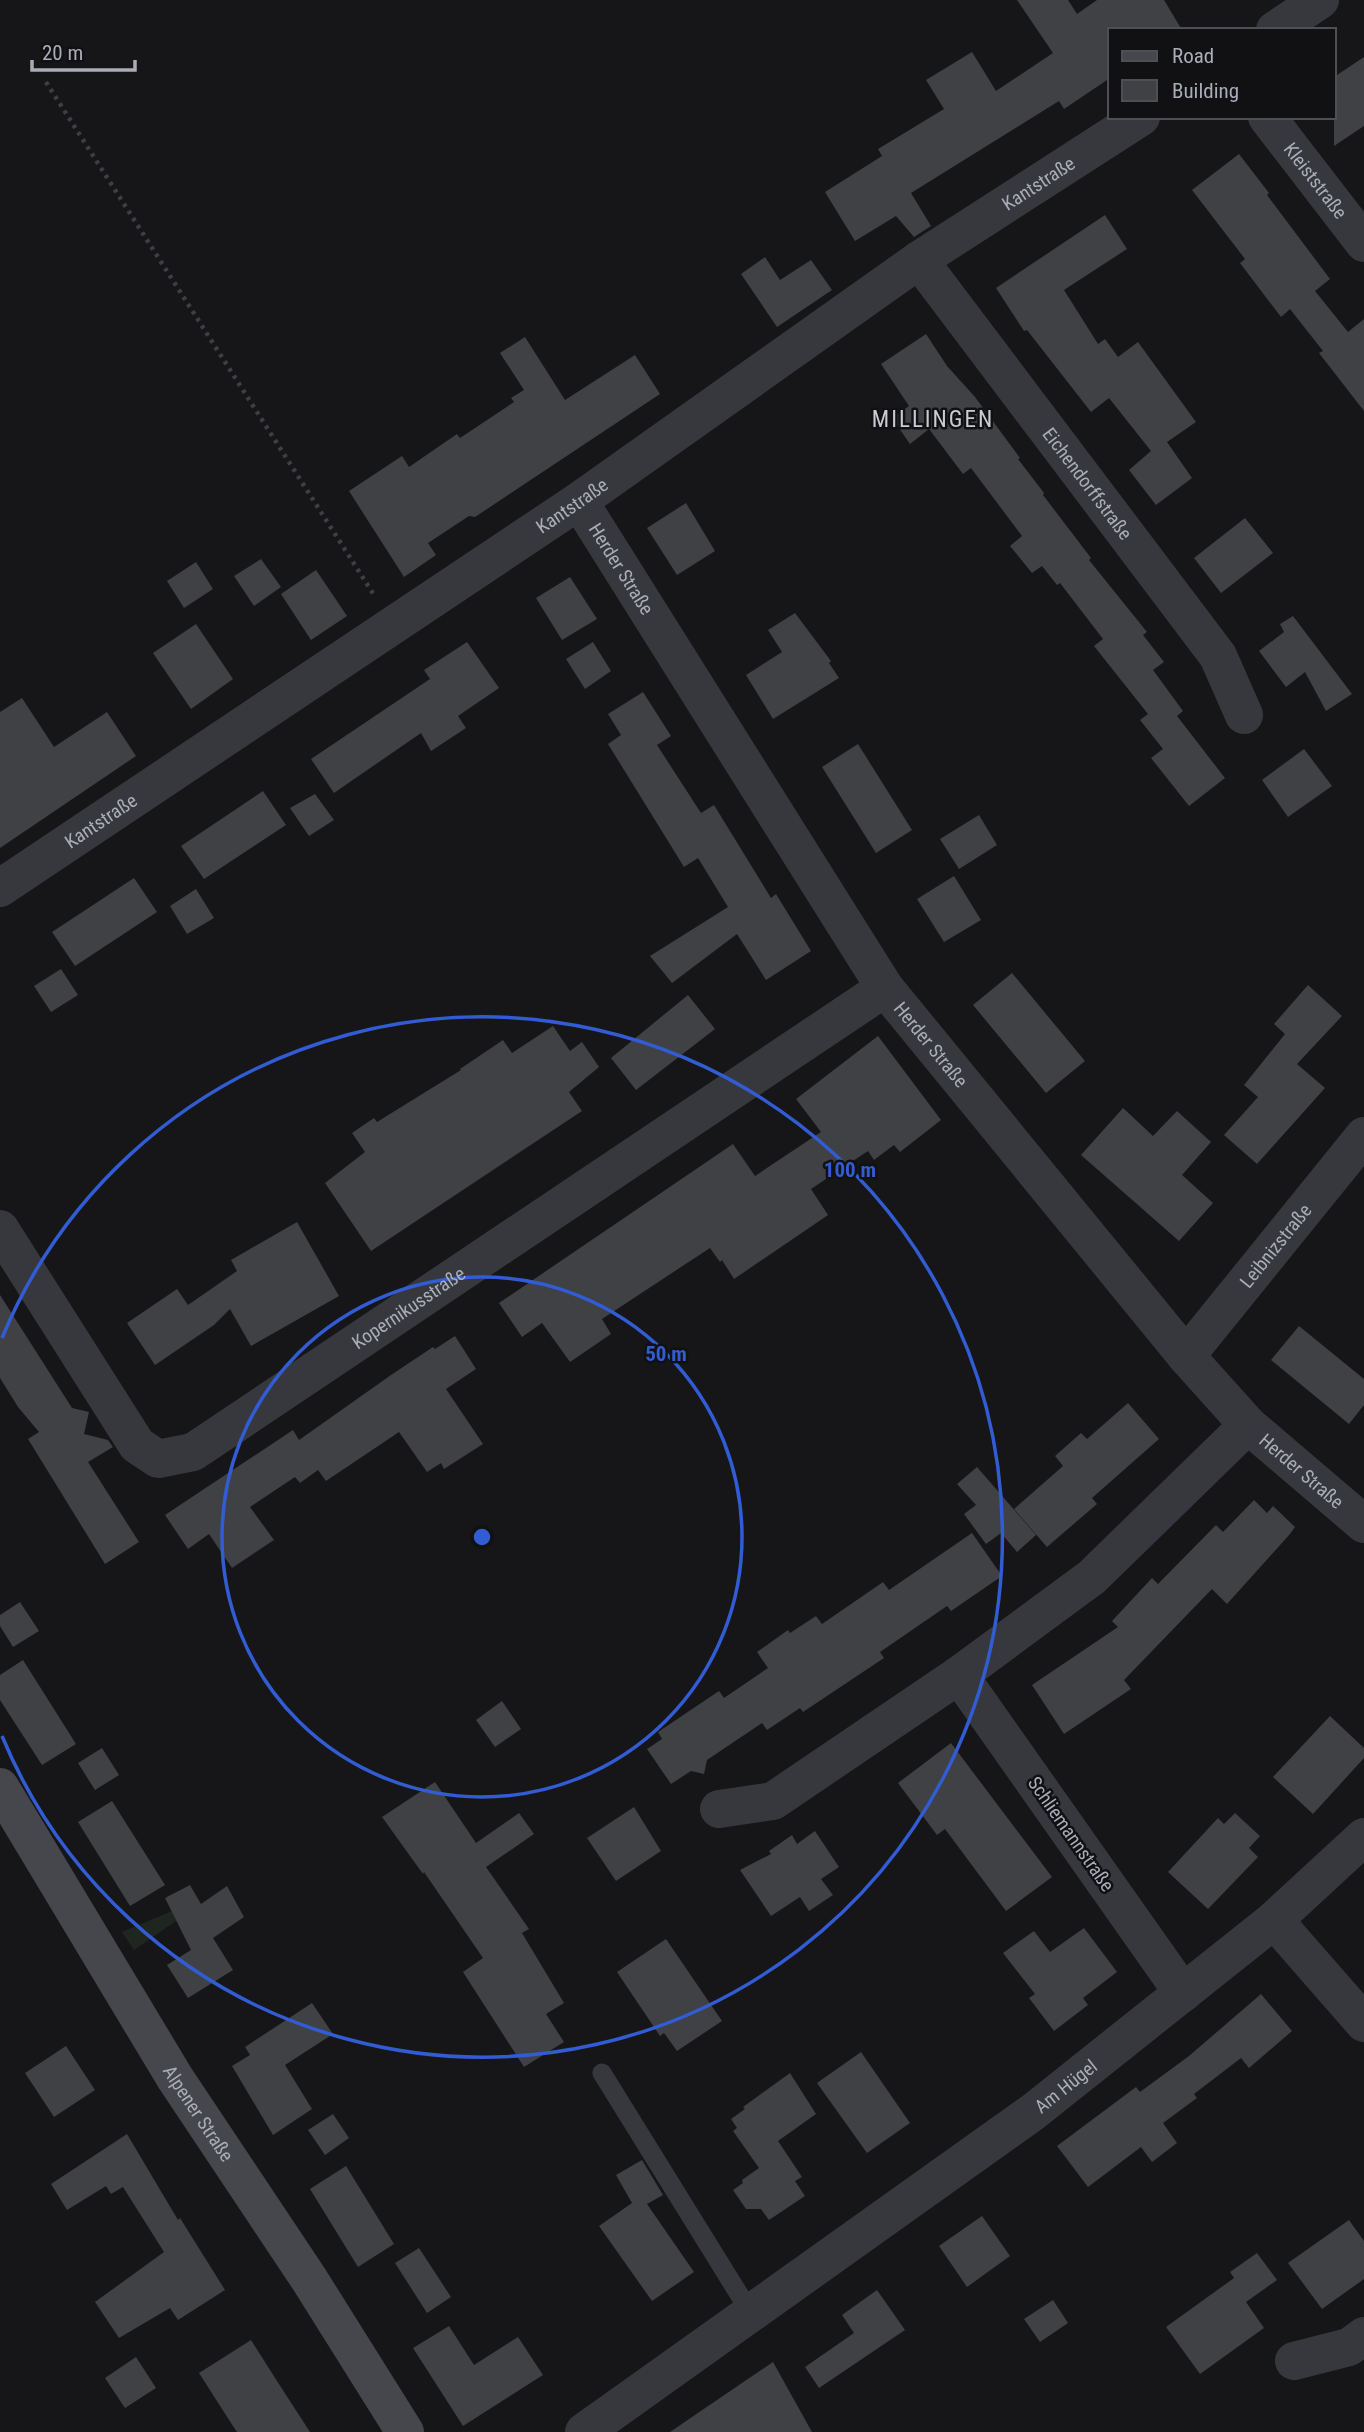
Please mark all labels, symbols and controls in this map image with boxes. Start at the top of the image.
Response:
scale bar [32,28,135,72]
legend [1108,28,1336,119]
text: 20 m [42,41,83,65]
text: Road [1172,44,1214,68]
text: Building [1172,79,1239,103]
street label: Kleiststraße [1279,138,1352,223]
street label: Kantstraße [998,151,1079,215]
district label: MILLINGEN [872,406,994,433]
street label: Eichendorffstraße [1038,423,1137,544]
street label: Kantstraße [532,473,612,538]
street label: Herder Straße [584,519,659,619]
street label: Kantstraße [60,788,141,853]
street label: Herder Straße [889,997,973,1092]
text: 100 m [824,1158,876,1182]
street label: Leibnizstraße [1235,1199,1316,1292]
street label: Kopernikusstraße [347,1261,469,1354]
text: 50 m [645,1342,687,1366]
street label: Herder Straße [1255,1428,1349,1513]
centre of rings [470,1525,494,1549]
street label: Schliemannstraße [1023,1772,1119,1896]
street label: Am Hügel [1030,2054,1101,2118]
street label: Alpener Straße [158,2061,239,2166]

